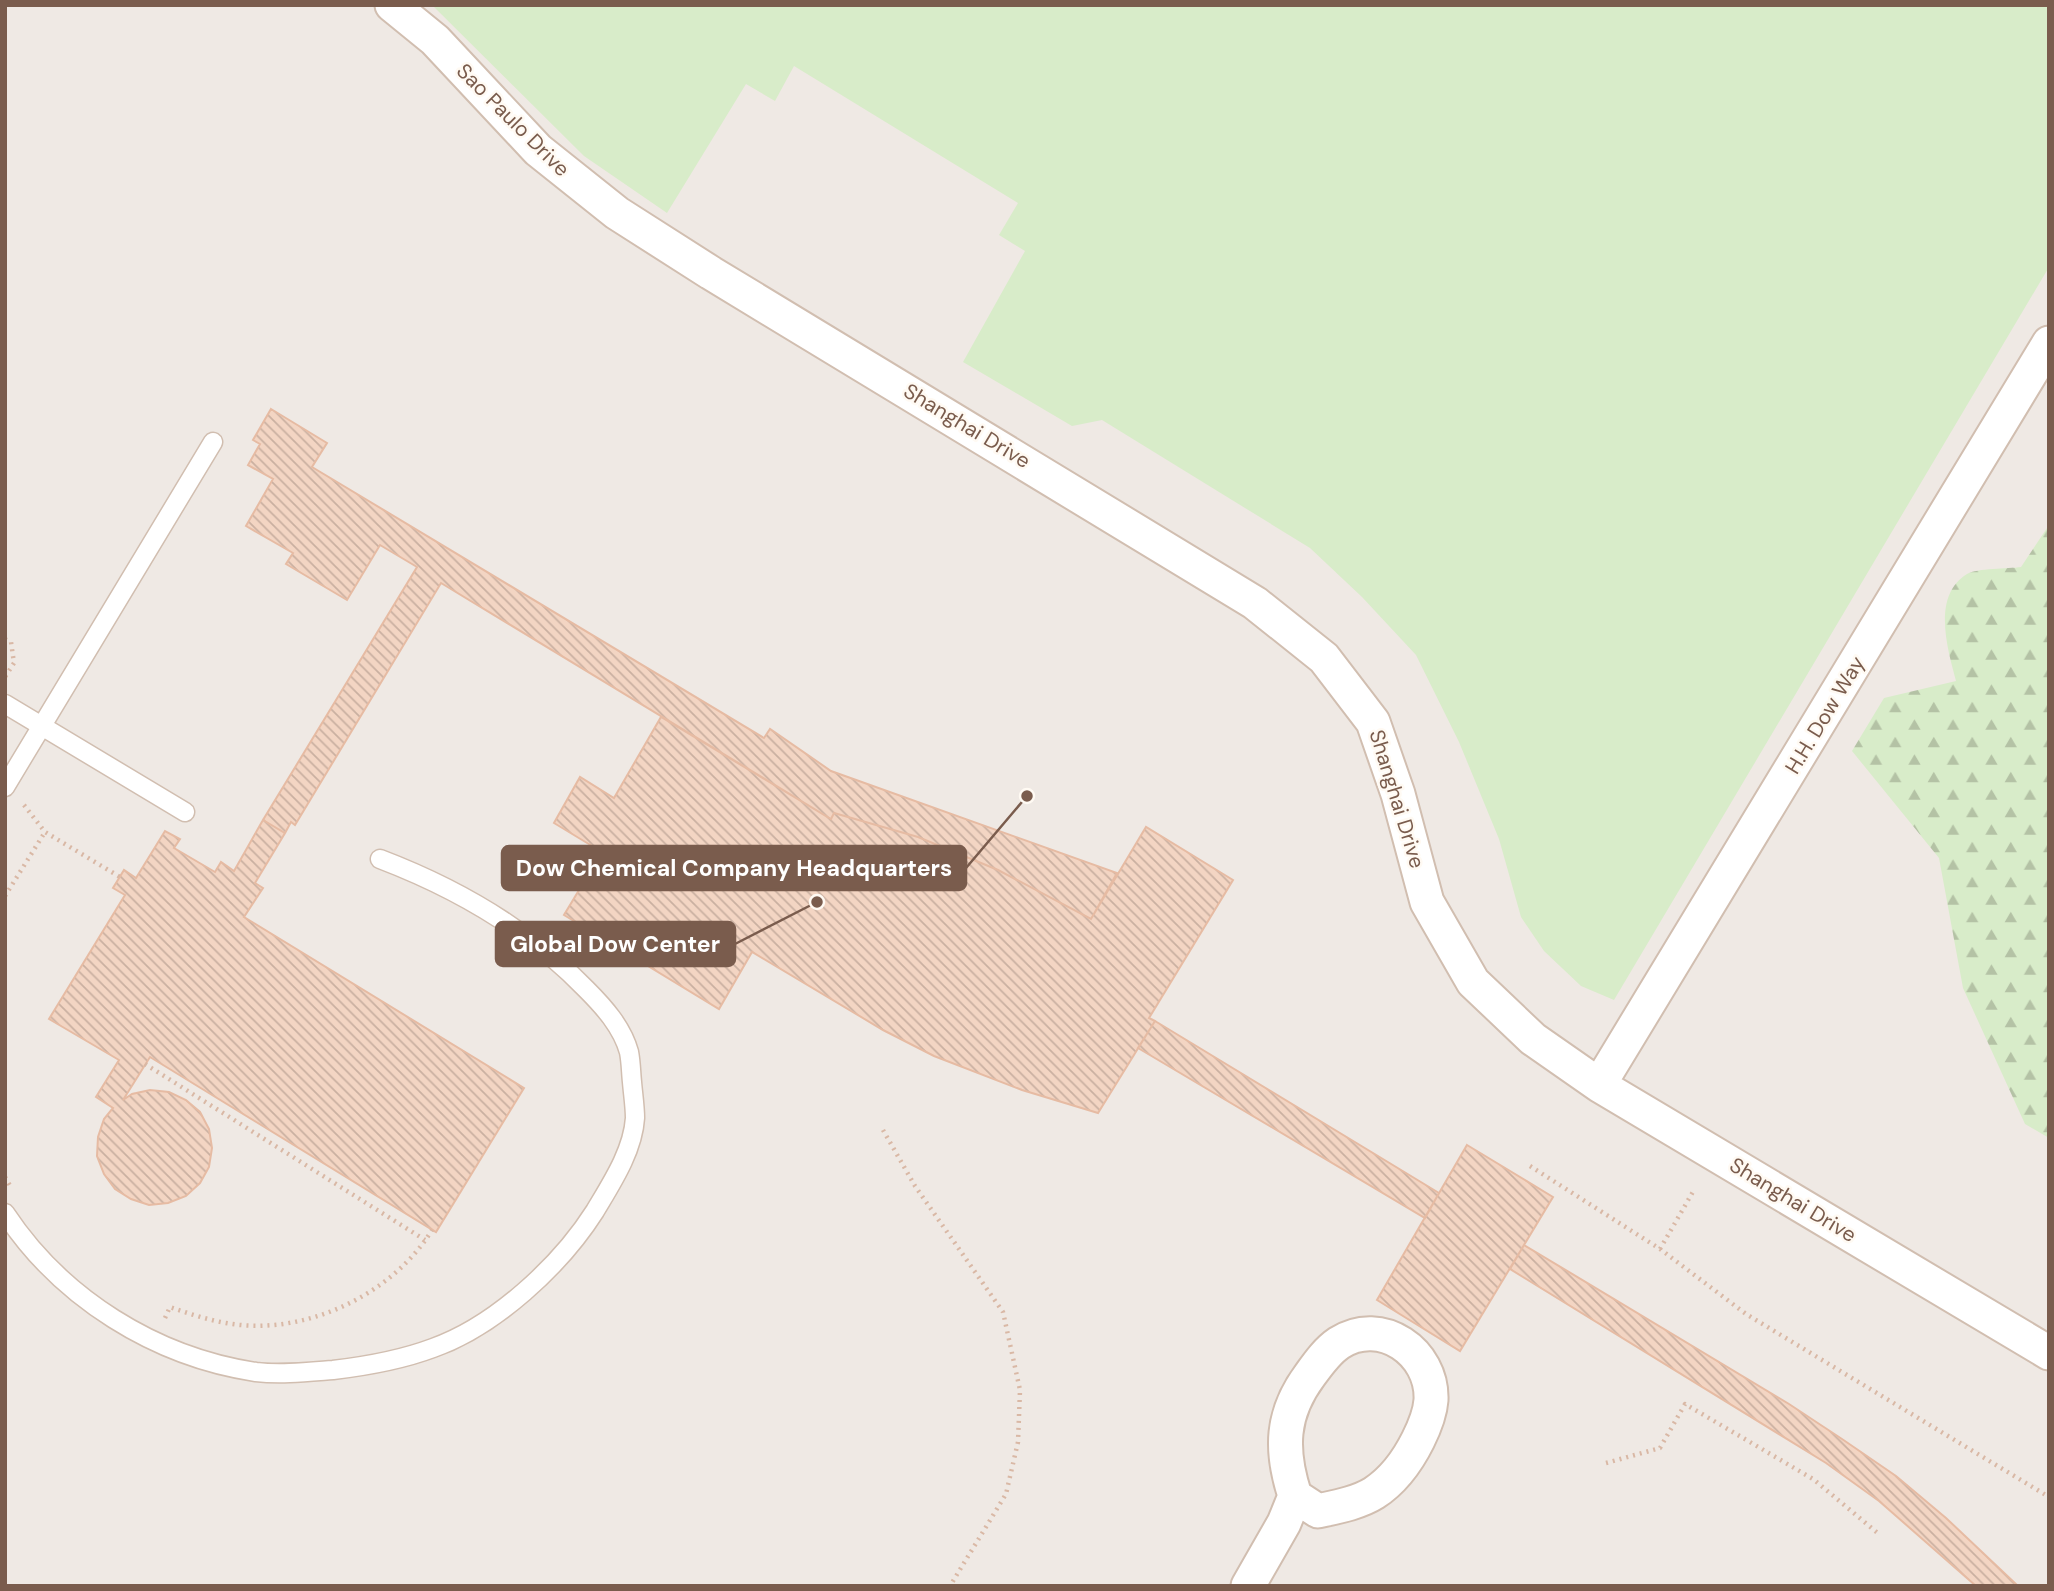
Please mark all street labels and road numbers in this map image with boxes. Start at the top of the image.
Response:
street label: Sao Paulo Drive [450,57,576,183]
street label: Shanghai Drive [898,377,1036,475]
street label: H.H. Dow Way [1779,651,1871,779]
street label: Shanghai Drive [1363,726,1431,872]
street label: Shanghai Drive [1724,1151,1862,1249]

